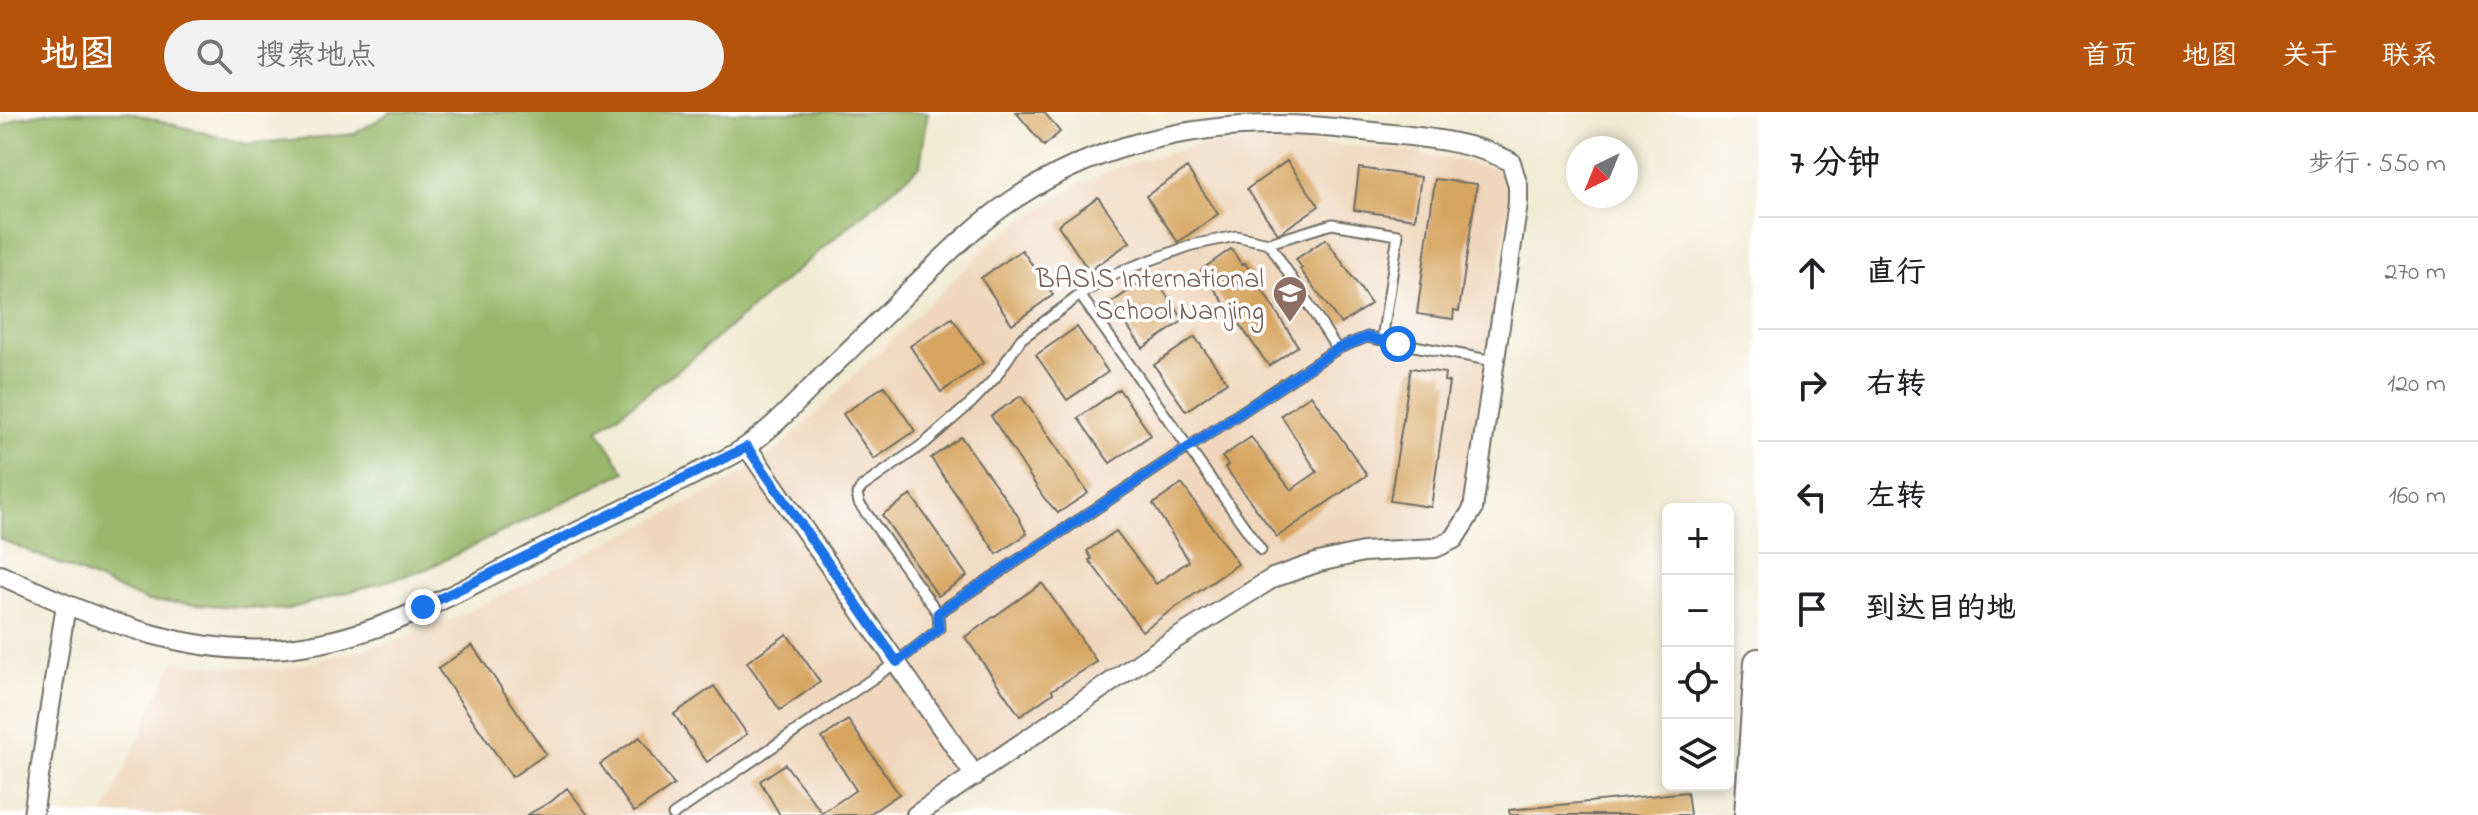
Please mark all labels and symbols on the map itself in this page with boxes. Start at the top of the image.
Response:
north arrow [1566,136,1638,208]
place label: BASIS International School Nanjing [1035,260,1264,333]
school or university icon: BASIS International School Nanjing [1271,274,1309,324]
route start [1380,326,1416,362]
route end [405,589,441,625]

